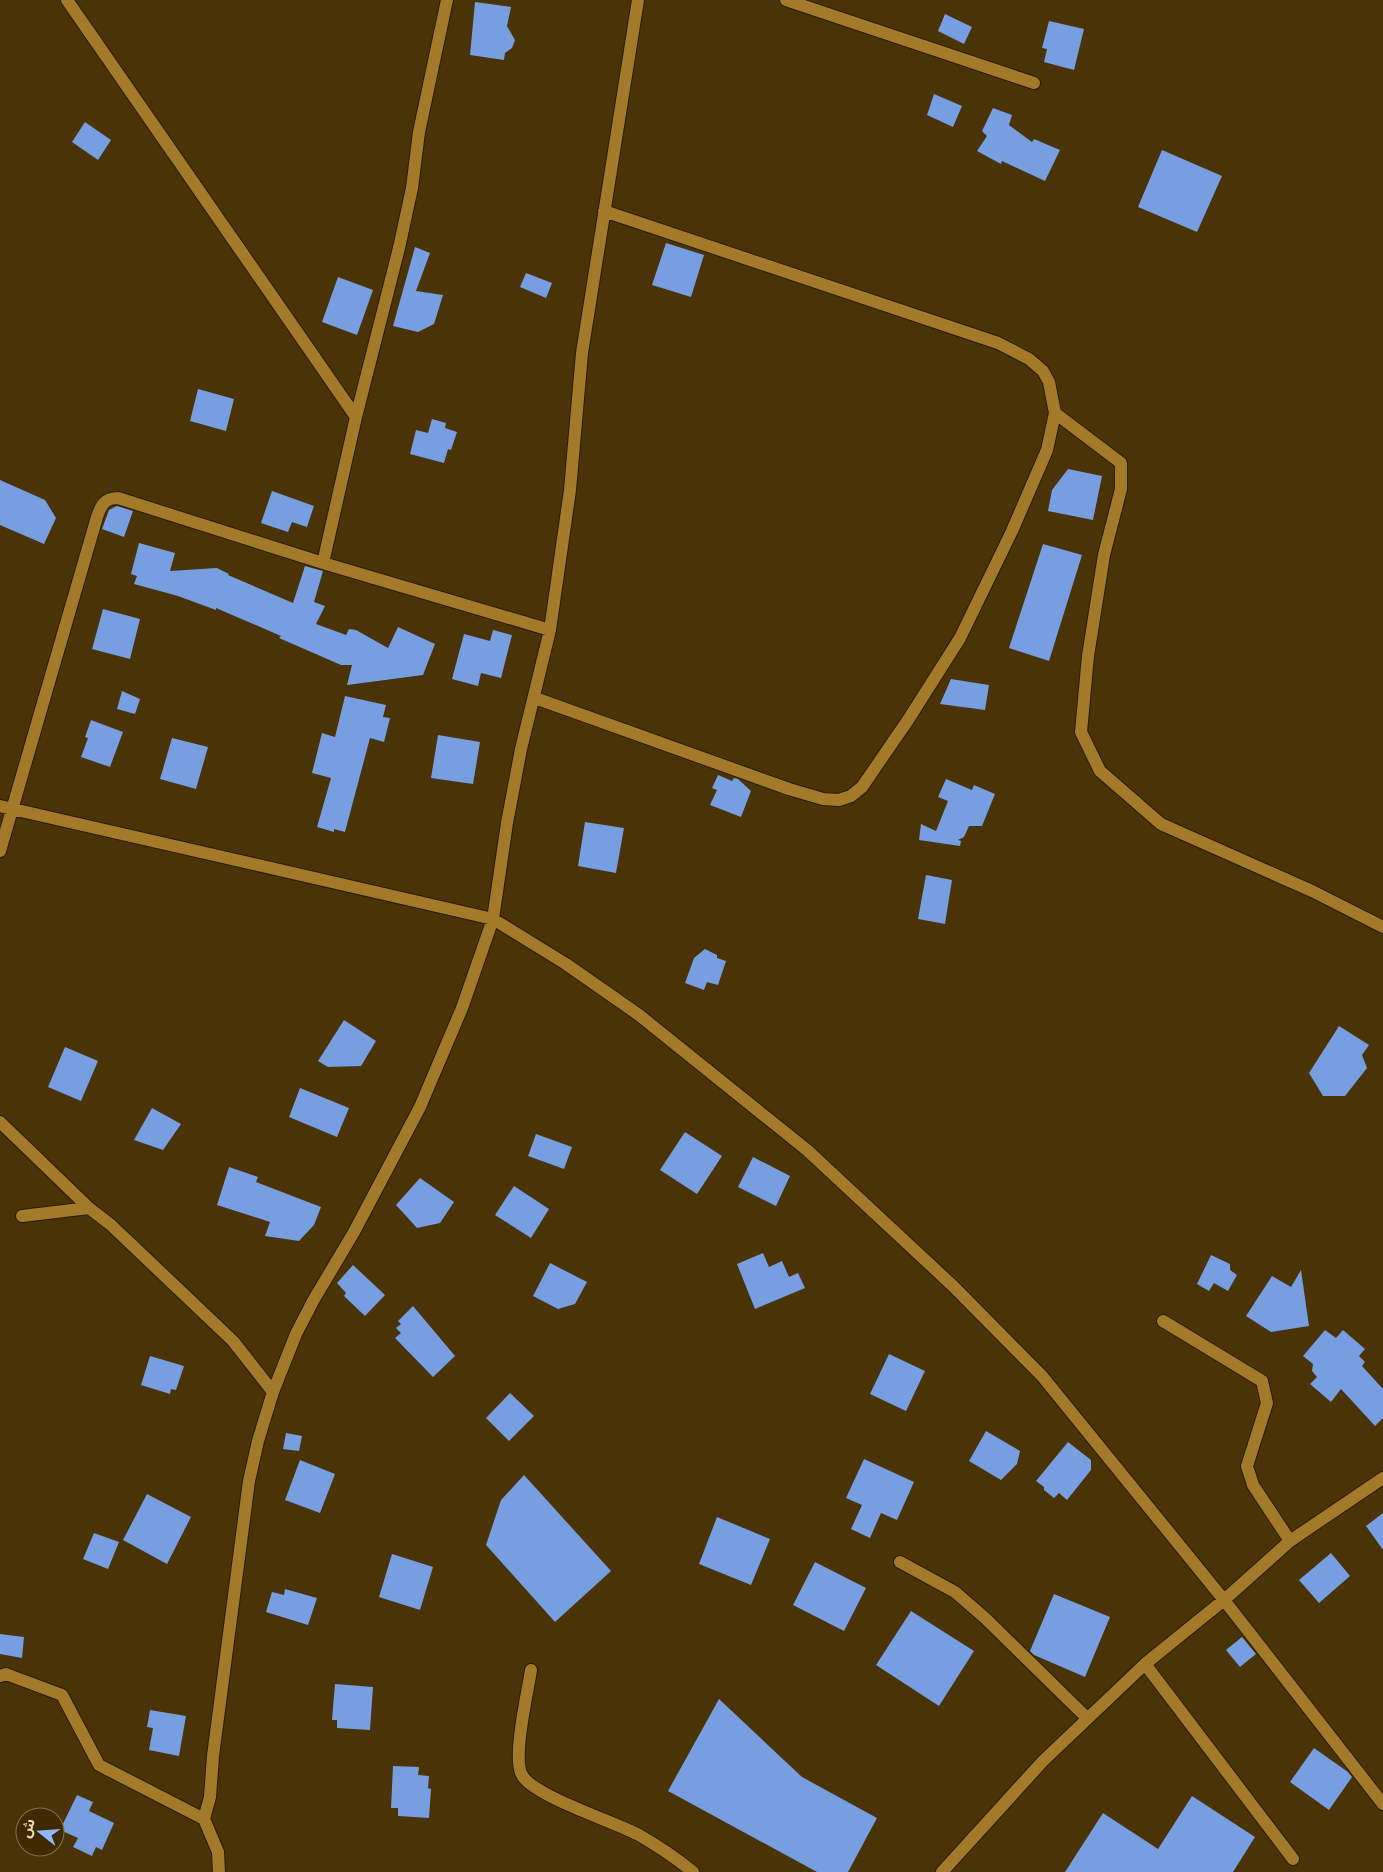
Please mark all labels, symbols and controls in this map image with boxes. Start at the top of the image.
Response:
north arrow [15,1807,65,1857]
text: ش [17,1817,39,1840]

